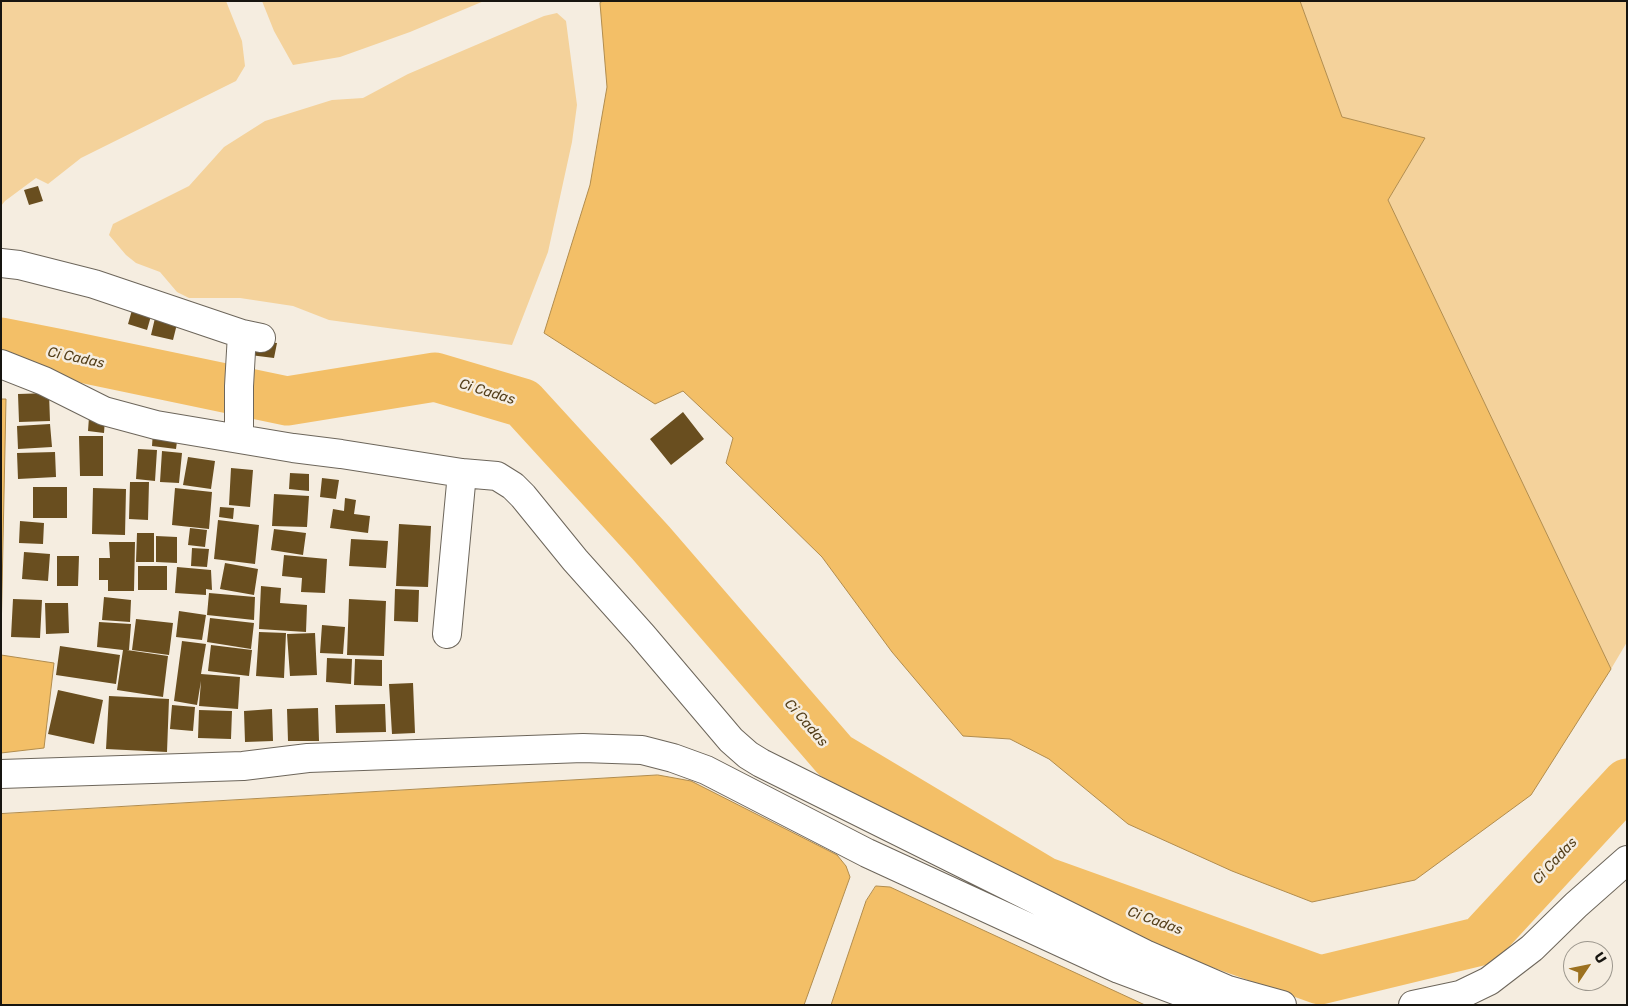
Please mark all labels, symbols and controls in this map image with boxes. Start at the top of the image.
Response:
water label: Ci Cadas [46,344,106,372]
water label: Ci Cadas [457,376,517,408]
water label: Ci Cadas [781,696,831,750]
water label: Ci Cadas [1529,834,1581,888]
water label: Ci Cadas [1125,903,1185,939]
north arrow [1563,941,1613,991]
text: U [1590,949,1610,967]

